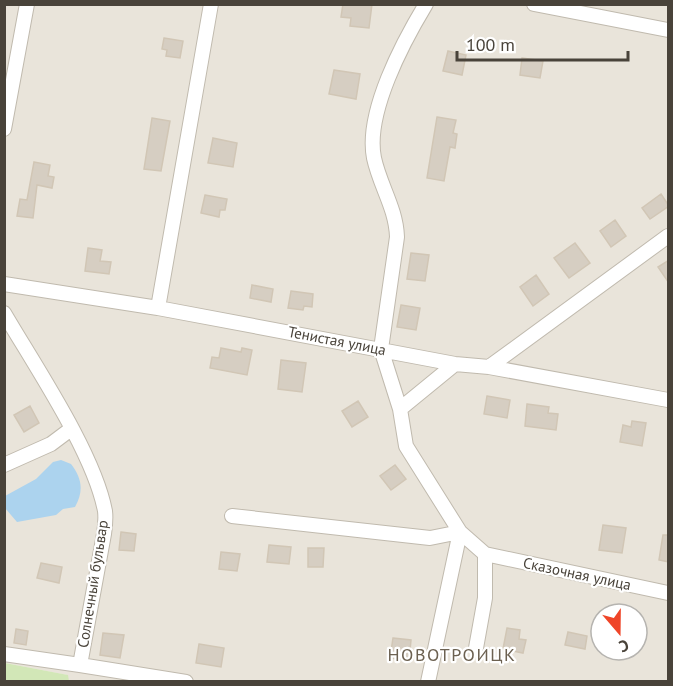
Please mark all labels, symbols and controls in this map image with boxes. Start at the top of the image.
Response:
scale bar [457,24,628,62]
text: 100 m [466,33,515,56]
street label: Тенистая улица [286,322,388,359]
street label: Солнечный бульвар [73,519,112,649]
street label: Сказочная улица [521,553,633,594]
north arrow [589,602,649,662]
text: С [616,635,632,657]
district label: НОВОТРОИЦК [387,643,517,666]

